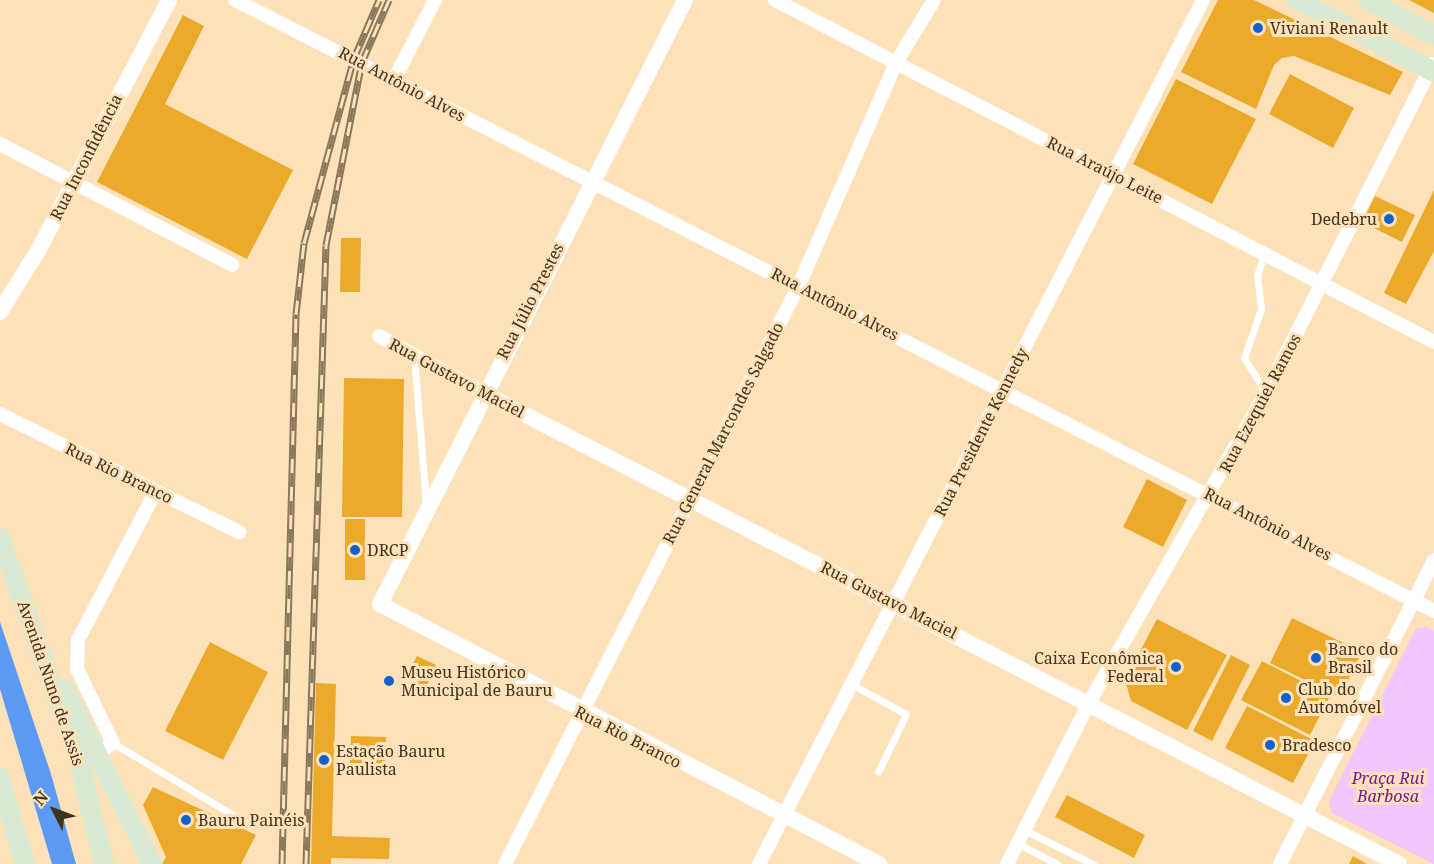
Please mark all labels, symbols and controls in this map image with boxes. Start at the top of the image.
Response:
place label: Viviani Renault [1270,18,1388,38]
marker: Viviani Renault [1251,21,1265,35]
street label: Rua Antônio Alves [336,43,468,125]
street label: Rua Inconfidência [46,91,126,223]
street label: Rua Araújo Leite [1044,132,1166,208]
place label: Dedebru [1311,209,1377,229]
marker: Dedebru [1382,212,1396,226]
street label: Rua Júlio Prestes [492,240,568,362]
street label: Rua Antônio Alves [768,264,902,344]
street label: Rua General Marcondes Salgado [659,319,787,547]
street label: Rua Ezequiel Ramos [1215,330,1305,476]
street label: Rua Gustavo Maciel [386,334,528,422]
street label: Rua Presidente Kennedy [930,345,1032,519]
street label: Rua Rio Branco [62,439,176,507]
street label: Rua Antônio Alves [1201,484,1335,564]
place label: DRCP [367,540,408,560]
marker: DRCP [348,543,362,557]
street label: Rua Gustavo Maciel [818,557,960,643]
street label: Avenida Nuno de Assis [14,598,88,768]
place label: Banco do Brasil [1328,639,1398,677]
place label: Caixa Econômica Federal [1034,648,1164,686]
marker: Banco do Brasil [1309,651,1323,665]
marker: Caixa Econômica Federal [1169,660,1183,674]
place label: Museu Histórico Municipal de Bauru [401,662,552,700]
marker: Museu Histórico Municipal de Bauru [382,674,396,688]
place label: Club do Automóvel [1298,679,1381,717]
marker: Club do Automóvel [1279,691,1293,705]
street label: Rua Rio Branco [572,702,684,772]
place label: Bradesco [1282,735,1351,755]
marker: Bradesco [1263,738,1277,752]
place label: Estação Bauru Paulista [336,741,445,779]
marker: Estação Bauru Paulista [317,753,331,767]
park label: Praça Rui Barbosa [1352,768,1424,806]
north arrow [24,780,84,840]
text: N [28,786,53,810]
place label: Bauru Painéis [198,810,304,830]
marker: Bauru Painéis [179,813,193,827]

